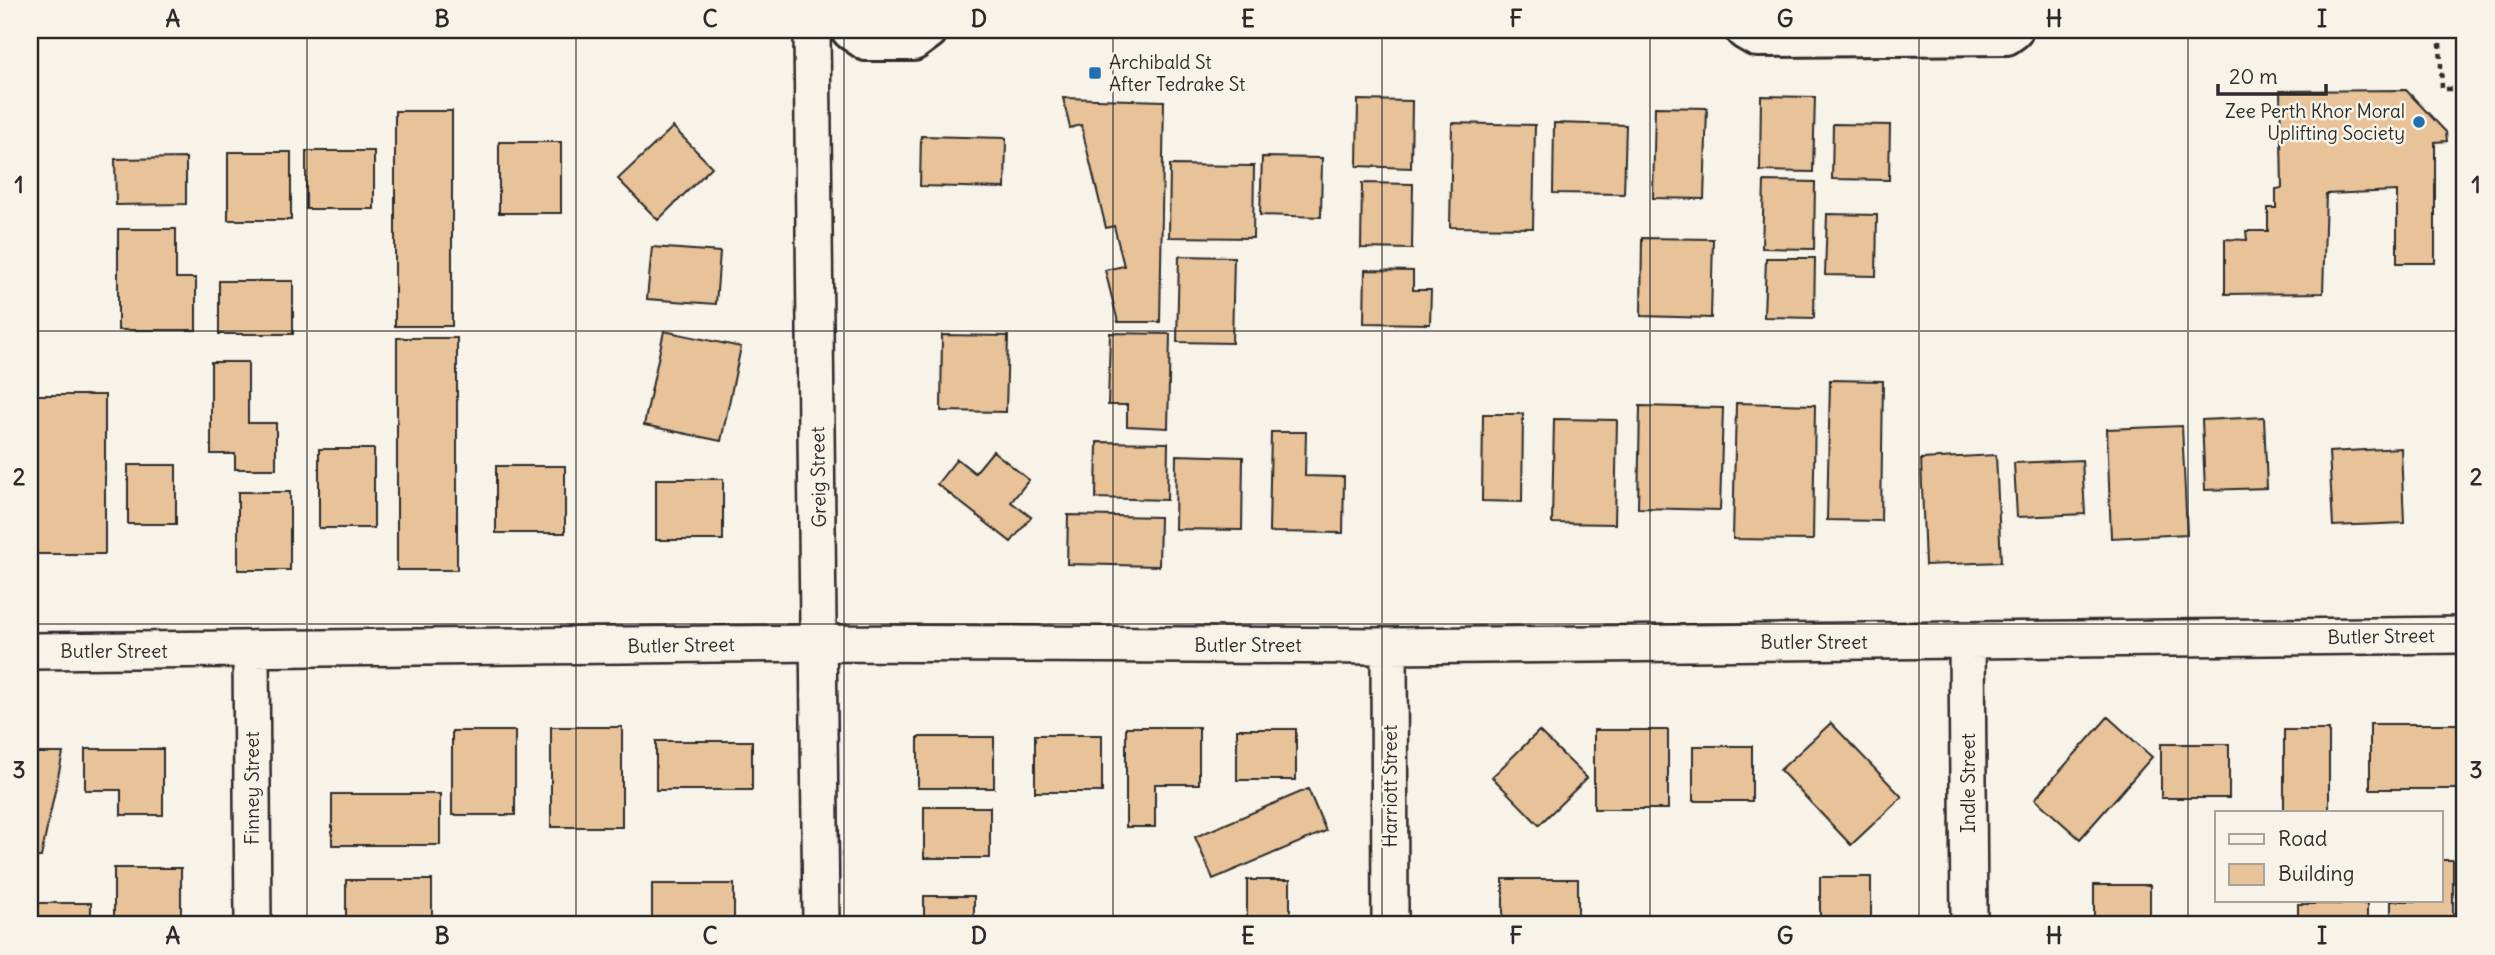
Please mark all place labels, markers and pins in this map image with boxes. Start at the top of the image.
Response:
place label: Archibald St After Tedrake St [1109,50,1245,96]
marker: Archibald St After Tedrake St [1087,65,1103,81]
place label: Zee Perth Khor Moral Uplifting Society [2225,99,2405,145]
marker: Zee Perth Khor Moral Uplifting Society [2411,114,2427,130]

